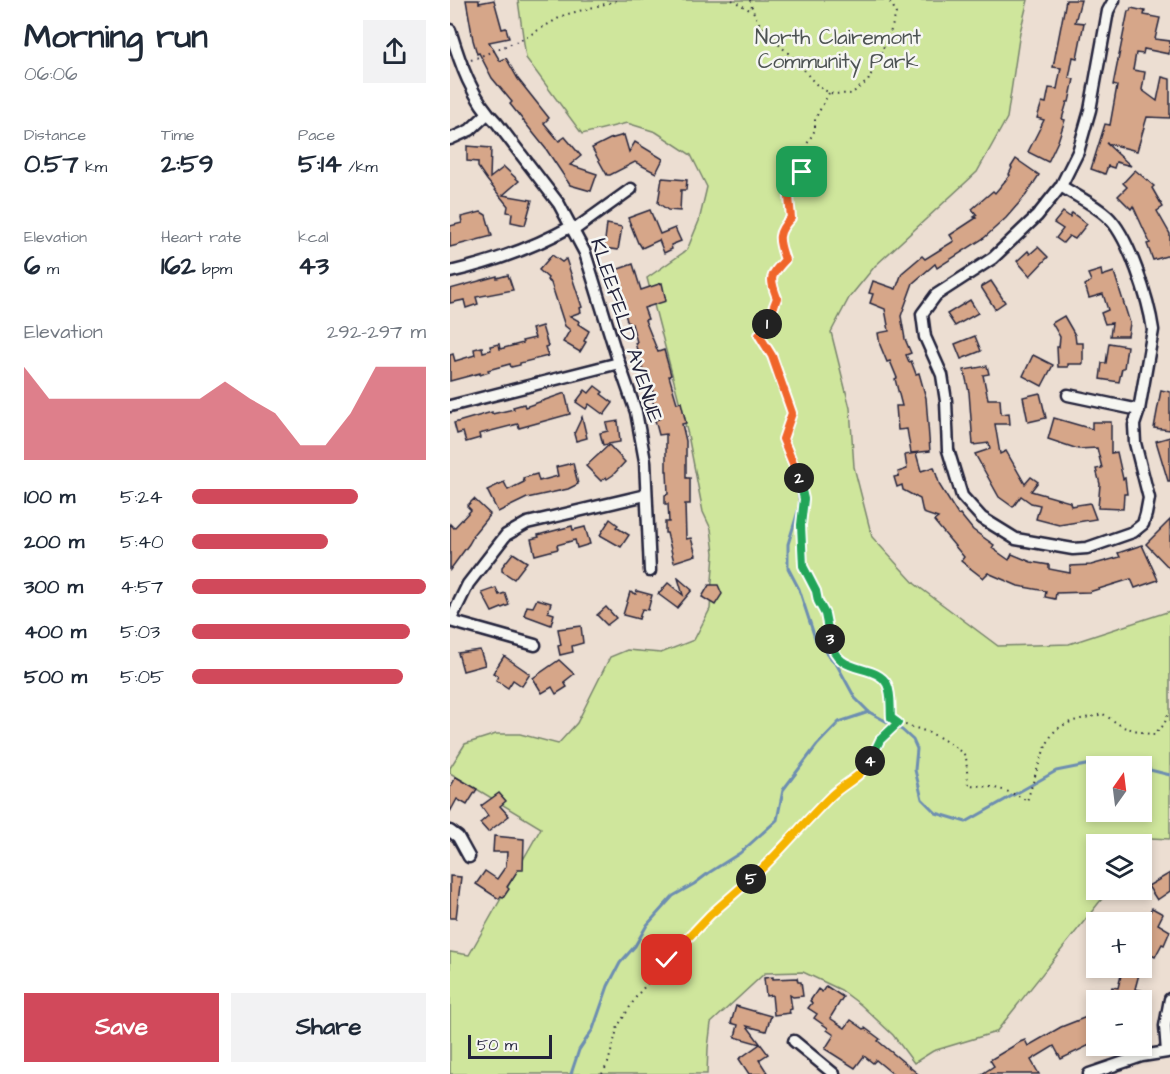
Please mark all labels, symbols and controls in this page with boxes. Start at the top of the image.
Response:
text: Morning run [24,14,208,60]
button: share [363,20,426,83]
park label: North Clairemont Community Park [755,23,922,78]
text: 06:06 [24,60,78,88]
text: Distance [24,124,86,146]
text: Time [161,124,195,146]
text: Pace [298,124,335,146]
text: 0.57 [24,146,78,182]
text: 2:59 [161,146,213,182]
text: 5:14 [298,146,342,182]
pin [776,146,827,197]
icon: arrive [785,155,818,188]
text: km [78,156,107,178]
text: /km [342,156,378,178]
text: Elevation [24,226,87,248]
text: Heart rate [161,226,241,248]
text: kcal [298,226,329,248]
street label: KLEEFELD AVENUE [583,234,670,427]
text: 6 [24,248,40,284]
text: 162 [161,248,196,284]
text: 43 [298,248,329,284]
text: m [40,258,59,280]
text: bpm [196,258,232,280]
pin: 1 [752,309,782,339]
text: 1 [766,313,768,335]
text: Elevation [24,318,103,346]
text: 292–297 m [327,318,426,346]
pin: 2 [784,463,814,493]
text: 2 [794,467,804,489]
text: 100 m [24,483,75,511]
text: 5:24 [120,483,163,511]
text: 200 m [24,528,84,556]
text: 5:40 [120,528,164,556]
text: 300 m [24,573,83,601]
text: 4:57 [120,573,163,601]
text: 400 m [24,618,86,646]
text: 5:03 [120,618,160,646]
pin: 3 [815,624,845,654]
text: 3 [826,628,834,650]
text: 500 m [24,663,87,691]
text: 5:05 [120,663,164,691]
pin: 4 [855,746,885,776]
text: 4 [865,750,875,772]
north arrow [1086,756,1152,822]
map controls [1086,756,1152,1056]
button: layers [1086,834,1152,900]
pin: 5 [736,864,766,894]
text: 5 [745,868,757,890]
button: + [1086,912,1152,978]
pin [641,934,692,985]
icon: check [650,943,683,976]
button: − [1086,990,1152,1056]
button: Save [24,993,219,1062]
button: Share [231,993,426,1062]
scale bar [468,1032,552,1060]
text: 50 m [477,1034,517,1056]

